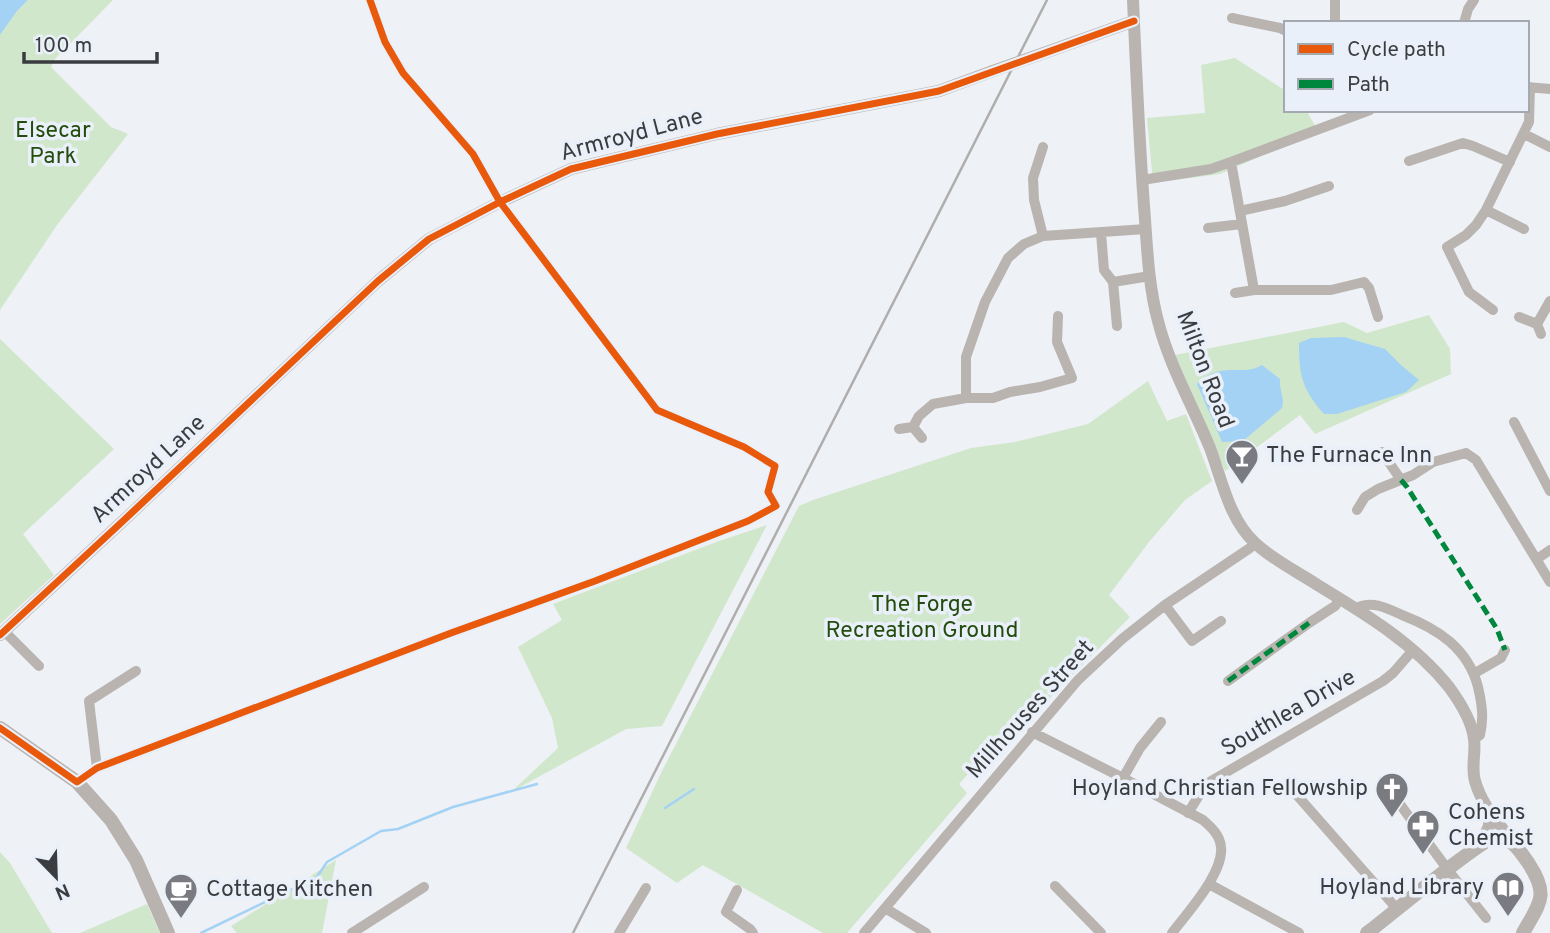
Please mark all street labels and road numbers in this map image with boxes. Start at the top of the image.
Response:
street label: Armroyd Lane [557,103,707,169]
street label: Milton Road [1168,307,1240,433]
street label: Armroyd Lane [85,409,213,531]
street label: Millhouses Street [961,634,1101,786]
street label: Southlea Drive [1217,664,1361,764]

